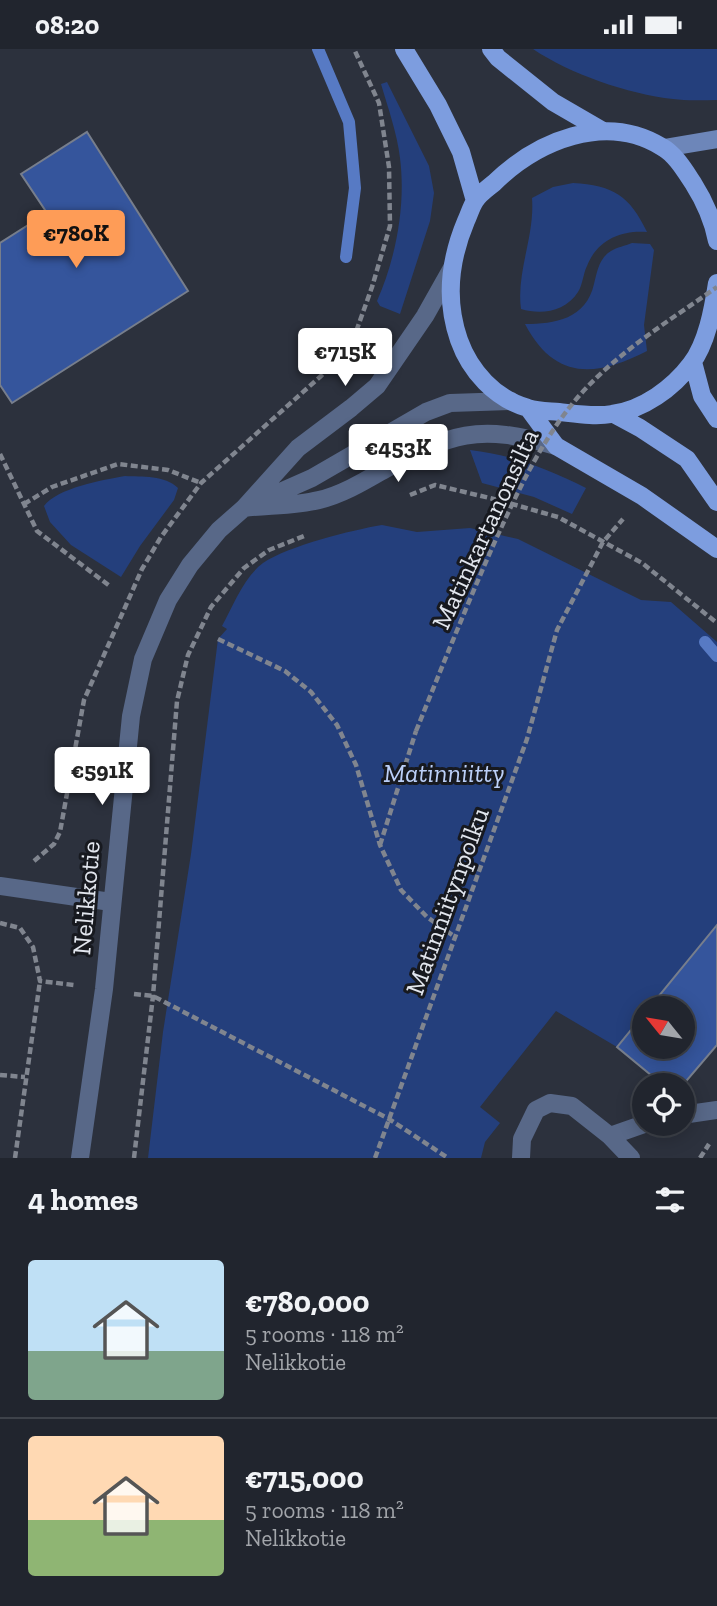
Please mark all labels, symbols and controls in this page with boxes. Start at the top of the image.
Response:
text: 08:20 [35,9,99,41]
pin: €780K [27,211,125,270]
text: €780K [43,219,109,247]
pin: €715K [296,329,394,388]
text: €715K [314,337,376,365]
street label: Matinkartanonsilta [425,423,546,634]
pin: €453K [349,425,447,484]
text: €453K [365,433,431,461]
pin: €591K [53,747,151,807]
text: €591K [71,756,133,784]
park label: Matinniitty [384,757,504,789]
street label: Matinniitynpolku [398,803,496,999]
street label: Nelikkotie [65,840,107,956]
north arrow [632,996,695,1059]
map controls [632,996,695,1136]
button: locate [632,1073,695,1136]
icon: filters [651,1181,689,1219]
text: 4 homes [28,1182,138,1218]
text: €780,000 [245,1284,370,1320]
icon: home [84,1288,168,1372]
text: 5 rooms · 118 m² [245,1320,404,1348]
text: Nelikkotie [245,1348,346,1376]
text: €715,000 [245,1460,364,1496]
icon: home [84,1464,168,1548]
text: 5 rooms · 118 m² [245,1496,404,1524]
text: Nelikkotie [245,1524,346,1552]

